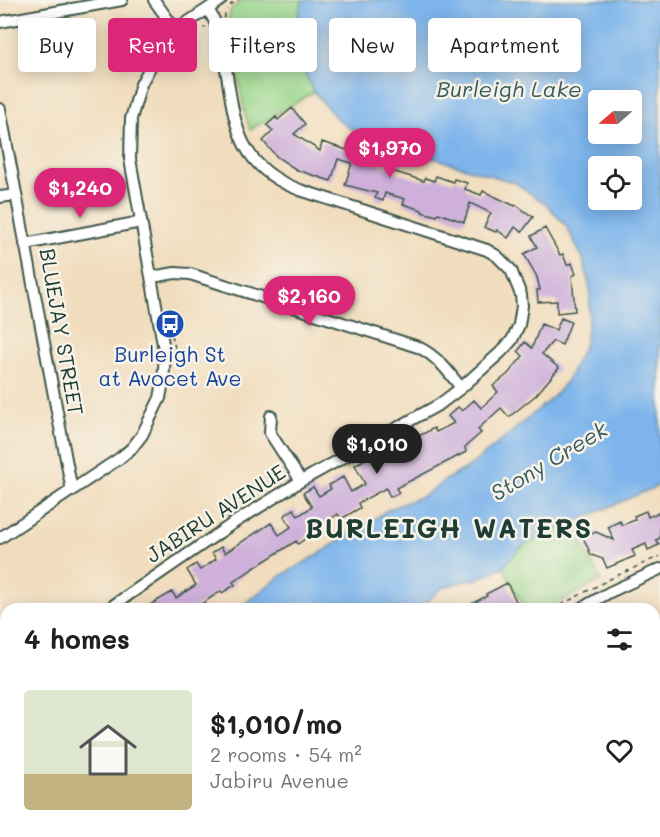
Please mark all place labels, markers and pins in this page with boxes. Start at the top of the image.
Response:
pin: $1,970 [341,128,439,179]
pin: $1,240 [31,168,129,219]
pin: $2,160 [260,276,358,327]
bus stop icon: Burleigh St at Avocet Ave [154,308,186,340]
place label: Burleigh St at Avocet Ave [99,340,241,391]
pin: $1,010 [328,424,426,475]

